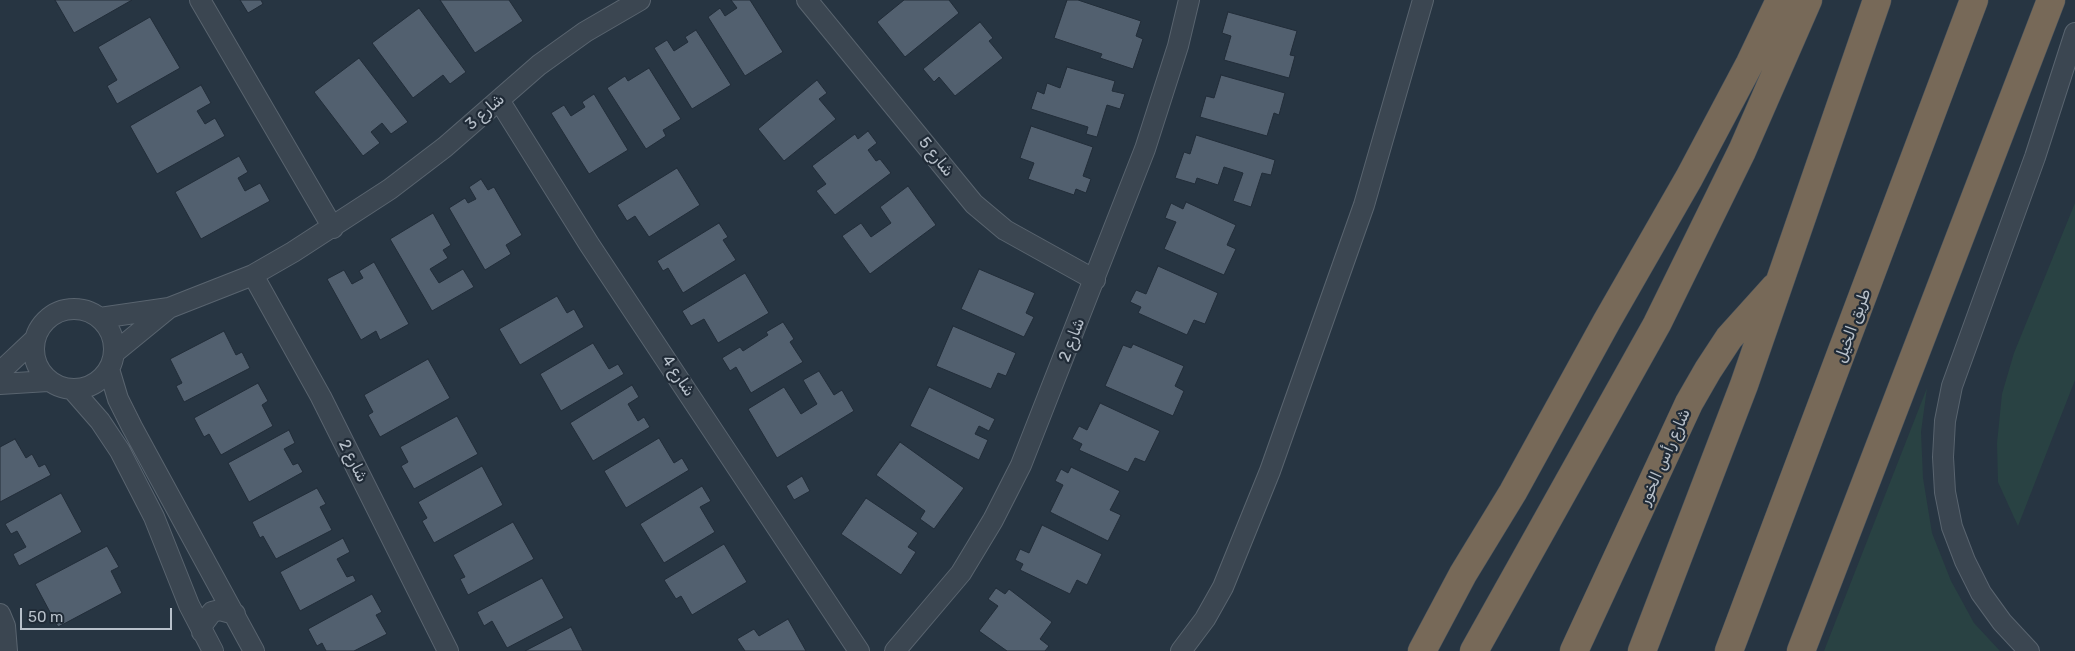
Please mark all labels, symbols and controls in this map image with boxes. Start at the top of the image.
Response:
street label: شارع 3 [462,90,508,134]
street label: شارع 5 [914,133,958,181]
street label: طريق الخيل [1831,286,1875,366]
street label: شارع 2 [1055,315,1089,365]
street label: شارع 4 [657,352,699,400]
street label: شارع رأس الخور [1635,406,1695,508]
street label: شارع 2 [334,437,372,485]
scale bar [22,598,175,630]
text: 50 m [28,608,63,626]

